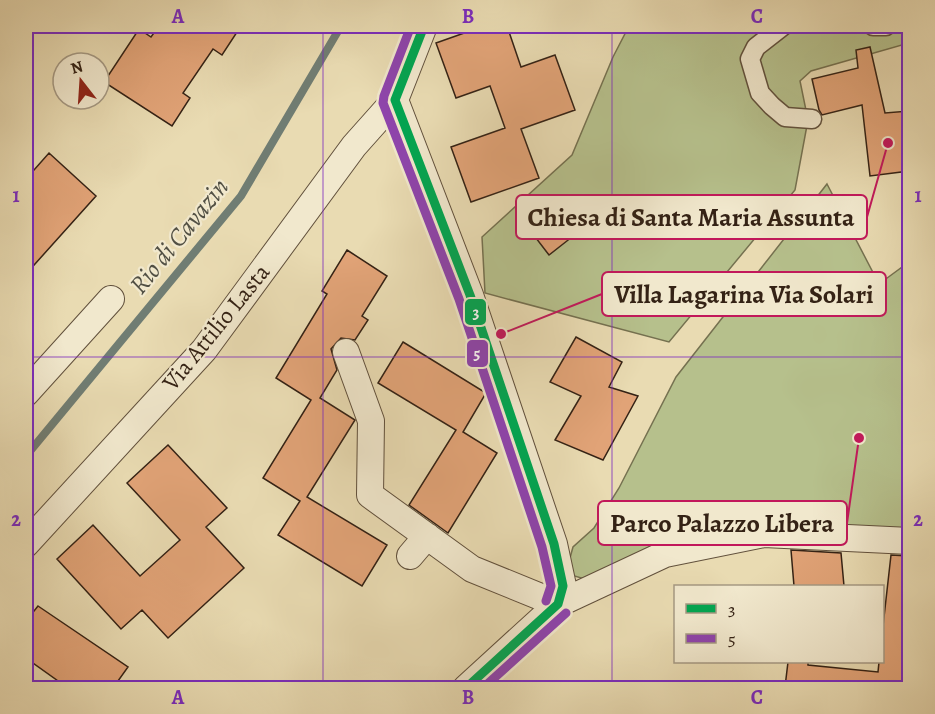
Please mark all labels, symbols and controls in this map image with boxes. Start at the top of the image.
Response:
text: A [171,3,185,30]
text: B [462,3,474,30]
text: C [751,3,763,30]
north arrow [51,51,111,111]
text: N [68,55,86,80]
water label: Rio di Cavazin [121,171,237,301]
text: 1 [12,182,20,209]
text: 1 [914,182,922,209]
callout: Chiesa di Santa Maria Assunta [516,195,867,239]
text: Chiesa di Santa Maria Assunta [527,200,855,235]
street label: Via Attilio Lasta [154,256,278,398]
callout: Villa Lagarina Via Solari [602,272,886,316]
text: Villa Lagarina Via Solari [613,277,874,312]
line badge: 3 [464,298,487,326]
text: 3 [473,302,480,324]
line badge: 5 [466,339,489,368]
text: 5 [474,343,481,365]
callout: Parco Palazzo Libera [598,501,847,545]
text: 2 [11,506,21,533]
text: Parco Palazzo Libera [610,506,834,541]
text: 2 [913,506,923,533]
legend [674,585,884,663]
text: 3 [728,597,736,621]
text: 5 [728,627,736,651]
text: A [171,684,185,711]
text: B [462,684,474,711]
text: C [751,684,763,711]

